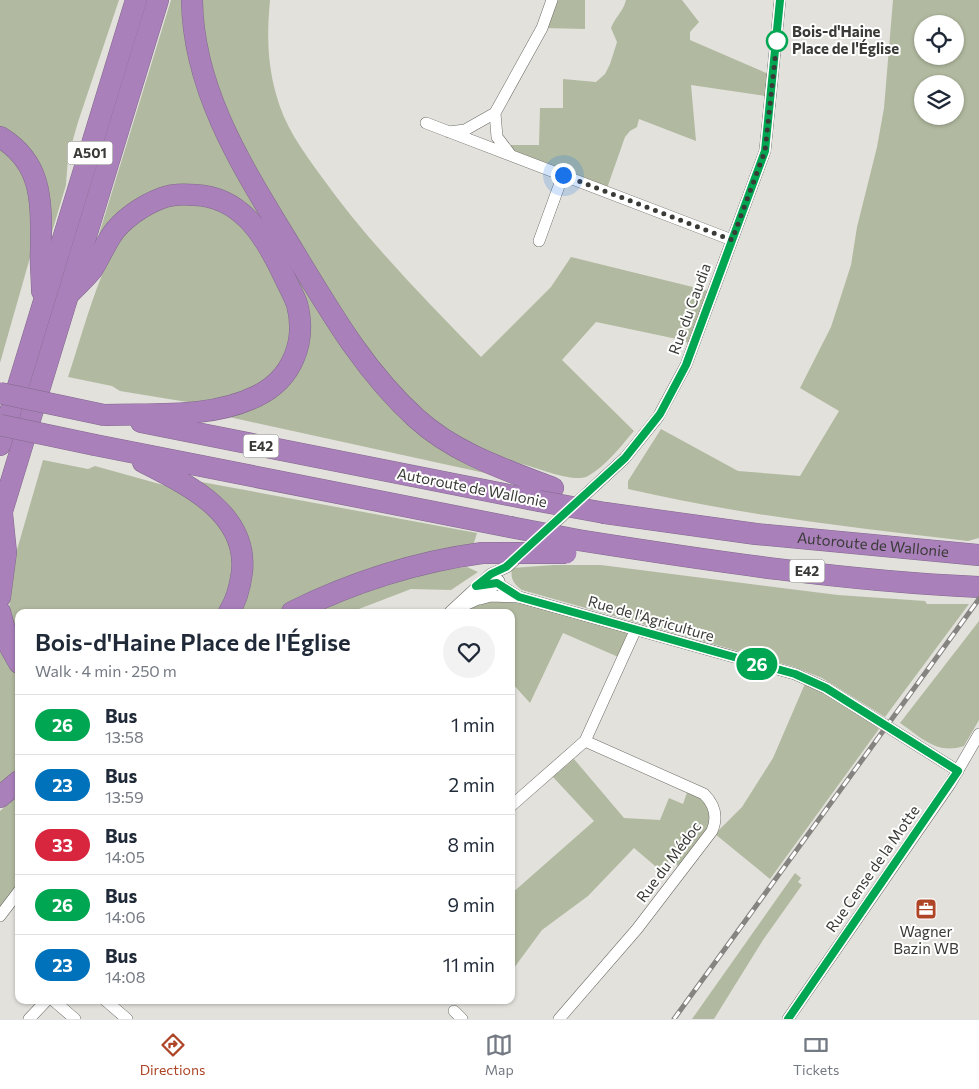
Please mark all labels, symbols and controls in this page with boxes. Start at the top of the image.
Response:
map controls [914,15,964,125]
button: locate [914,15,964,65]
place label: Bois-d'Haine Place de l'Église [792,22,899,57]
marker: Bois-d'Haine Place de l'Église [766,30,788,52]
button: layers [914,75,964,125]
road number: A501 [68,142,112,164]
your location [551,163,576,188]
street label: Rue du Caudia [664,261,714,357]
road number: E42 [244,434,278,458]
street label: Autoroute de Wallonie [396,464,549,510]
street label: Autoroute de Wallonie [796,528,950,560]
road number: E42 [790,560,824,582]
street label: Rue de l'Agriculture [586,591,716,645]
button: heart [443,626,495,678]
text: Bois-d'Haine Place de l'Église [35,627,351,656]
line badge: 26 [734,648,780,680]
text: 26 [746,653,768,675]
text: Walk · 4 min · 250 m [35,661,177,680]
text: Bus [105,704,137,727]
text: 1 min [451,713,495,736]
text: 26 [52,714,73,736]
text: 13:58 [105,727,144,746]
text: Bus [105,764,137,787]
text: 2 min [448,773,495,796]
text: 23 [52,774,73,796]
text: 13:59 [105,787,144,806]
street label: Rue Cense de la Motte [822,801,923,935]
street label: Rue du Médoc [632,818,704,905]
text: Bus [105,824,137,847]
text: 8 min [447,833,495,856]
text: 33 [52,834,73,856]
text: 14:05 [105,847,145,866]
text: Bus [105,884,137,907]
text: 9 min [447,893,495,916]
text: 26 [52,894,73,916]
office icon: Wagner Bazin WB [914,897,938,921]
text: 14:06 [105,907,145,926]
place label: Wagner Bazin WB [893,922,959,957]
text: Bus [105,944,137,967]
text: 11 min [443,953,495,976]
text: 23 [52,954,73,976]
text: 14:08 [105,967,145,986]
tab: Directions [140,1031,205,1078]
tab: Map [485,1031,514,1078]
tab: Tickets [793,1031,839,1078]

